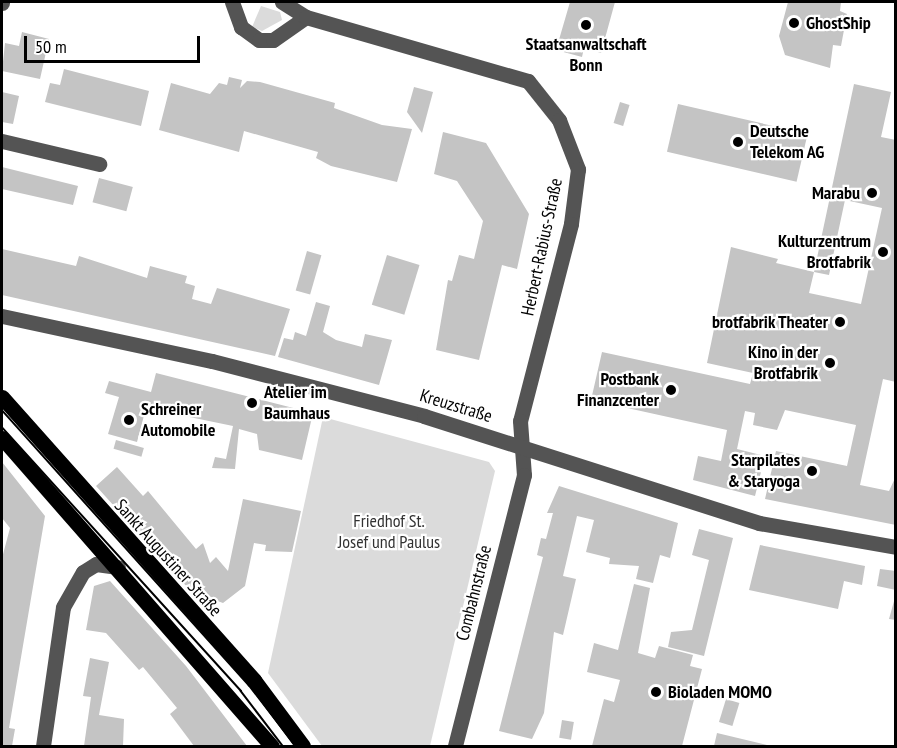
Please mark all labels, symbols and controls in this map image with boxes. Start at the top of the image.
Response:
place label: GhostShip [806,12,871,34]
marker: GhostShip [787,16,801,30]
marker: Staatsanwaltschaft Bonn [579,18,593,32]
scale bar [27,24,202,62]
place label: Staatsanwaltschaft Bonn [526,34,646,76]
text: 50 m [35,35,67,58]
place label: Deutsche Telekom AG [750,121,825,164]
marker: Deutsche Telekom AG [731,135,745,149]
street label: Herbert-Rabius-Straße [517,176,567,318]
place label: Marabu [812,182,860,204]
marker: Marabu [865,186,879,200]
place label: Kulturzentrum Brotfabrik [778,231,871,274]
marker: Kulturzentrum Brotfabrik [876,245,890,259]
place label: brotfabrik Theater [711,311,828,333]
marker: brotfabrik Theater [833,315,847,329]
place label: Kino in der Brotfabrik [748,342,818,385]
marker: Kino in der Brotfabrik [823,356,837,370]
place label: Postbank Finanzcenter [577,369,659,412]
place label: Atelier im Baumhaus [264,382,330,424]
marker: Postbank Finanzcenter [664,383,678,397]
street label: Kreuzstraße [417,385,495,427]
marker: Atelier im Baumhaus [245,396,259,410]
place label: Schreiner Automobile [141,399,215,442]
marker: Schreiner Automobile [122,413,136,427]
place label: Starpilates & Staryoga [728,450,800,492]
marker: Starpilates & Staryoga [805,464,819,478]
street label: Sankt Augustiner Straße [110,495,226,621]
park label: Friedhof St. Josef und Paulus [338,511,440,554]
street label: Combahnstraße [452,543,496,643]
place label: Bioladen MOMO [668,681,772,703]
marker: Bioladen MOMO [649,685,663,699]

